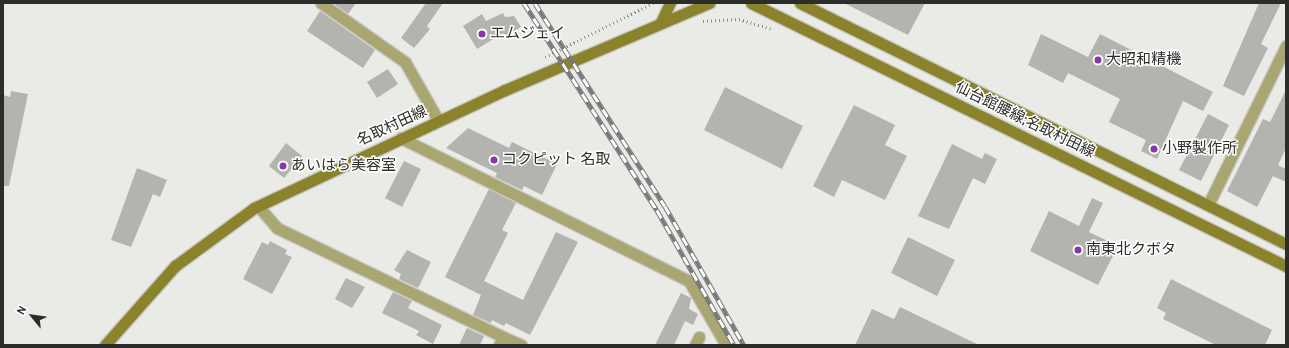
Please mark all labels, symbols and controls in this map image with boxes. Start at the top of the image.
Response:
place label: エムジェイ [490,25,565,43]
marker: エムジェイ [477,29,487,39]
place label: 大昭和精機 [1106,51,1181,69]
marker: 大昭和精機 [1093,55,1103,65]
street label: 仙台館腰線;名取村田線 [952,78,1098,162]
street label: 名取村田線 [354,102,430,150]
place label: 小野製作所 [1162,140,1237,158]
marker: 小野製作所 [1149,144,1159,154]
place label: コクピット 名取 [502,151,610,169]
marker: コクピット 名取 [489,155,499,165]
place label: あいはら美容室 [291,157,396,175]
marker: あいはら美容室 [278,161,288,171]
place label: 南東北クボタ [1086,241,1176,259]
marker: 南東北クボタ [1073,245,1083,255]
north arrow [12,296,52,336]
text: N [13,303,30,317]

